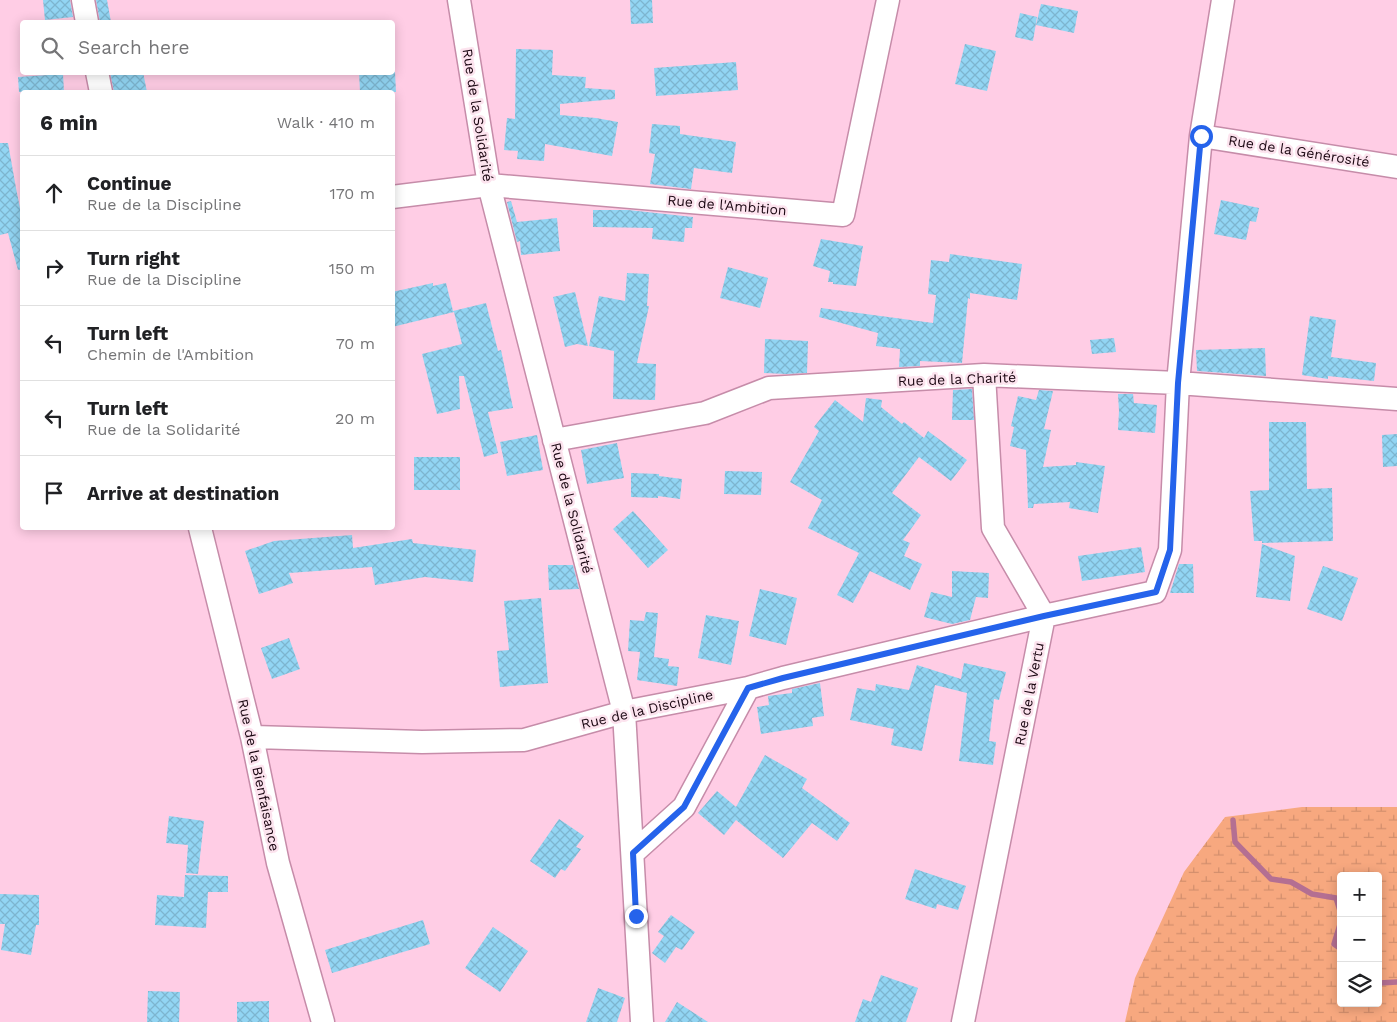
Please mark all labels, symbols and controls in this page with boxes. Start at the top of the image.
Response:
search box [20,20,395,75]
icon: search [38,34,66,62]
text: Search here [78,36,189,59]
street label: Rue de la Solidarité [460,47,496,183]
text: 6 min [40,110,98,135]
text: Walk · 410 m [277,113,375,132]
route start [1190,125,1213,148]
street label: Rue de la Générosité [1227,132,1371,170]
text: Continue [87,172,171,195]
icon: ahead [40,179,68,207]
text: 170 m [329,184,375,203]
street label: Rue de l'Ambition [667,192,787,218]
text: Rue de la Discipline [87,195,241,214]
text: Turn right [87,247,180,270]
icon: right [40,254,68,282]
text: 150 m [329,259,375,278]
text: Rue de la Discipline [87,270,241,289]
text: Turn left [87,322,168,345]
icon: left [40,329,68,357]
text: 70 m [336,334,375,353]
text: Chemin de l'Ambition [87,345,254,364]
street label: Rue de la Charité [897,369,1017,389]
text: Turn left [87,397,168,420]
icon: left [40,404,68,432]
text: 20 m [335,409,375,428]
text: Rue de la Solidarité [87,420,241,439]
street label: Rue de la Solidarité [548,441,596,575]
icon: arrive [40,479,68,507]
text: Arrive at destination [87,482,279,505]
street label: Rue de la Vertu [1011,641,1047,747]
street label: Rue de la Discipline [579,686,715,732]
street label: Rue de la Bienfaisance [235,697,283,853]
map controls [1337,872,1382,1007]
button: + [1337,872,1382,917]
route end [625,905,648,928]
button: − [1337,917,1382,962]
button: layers [1337,962,1382,1007]

